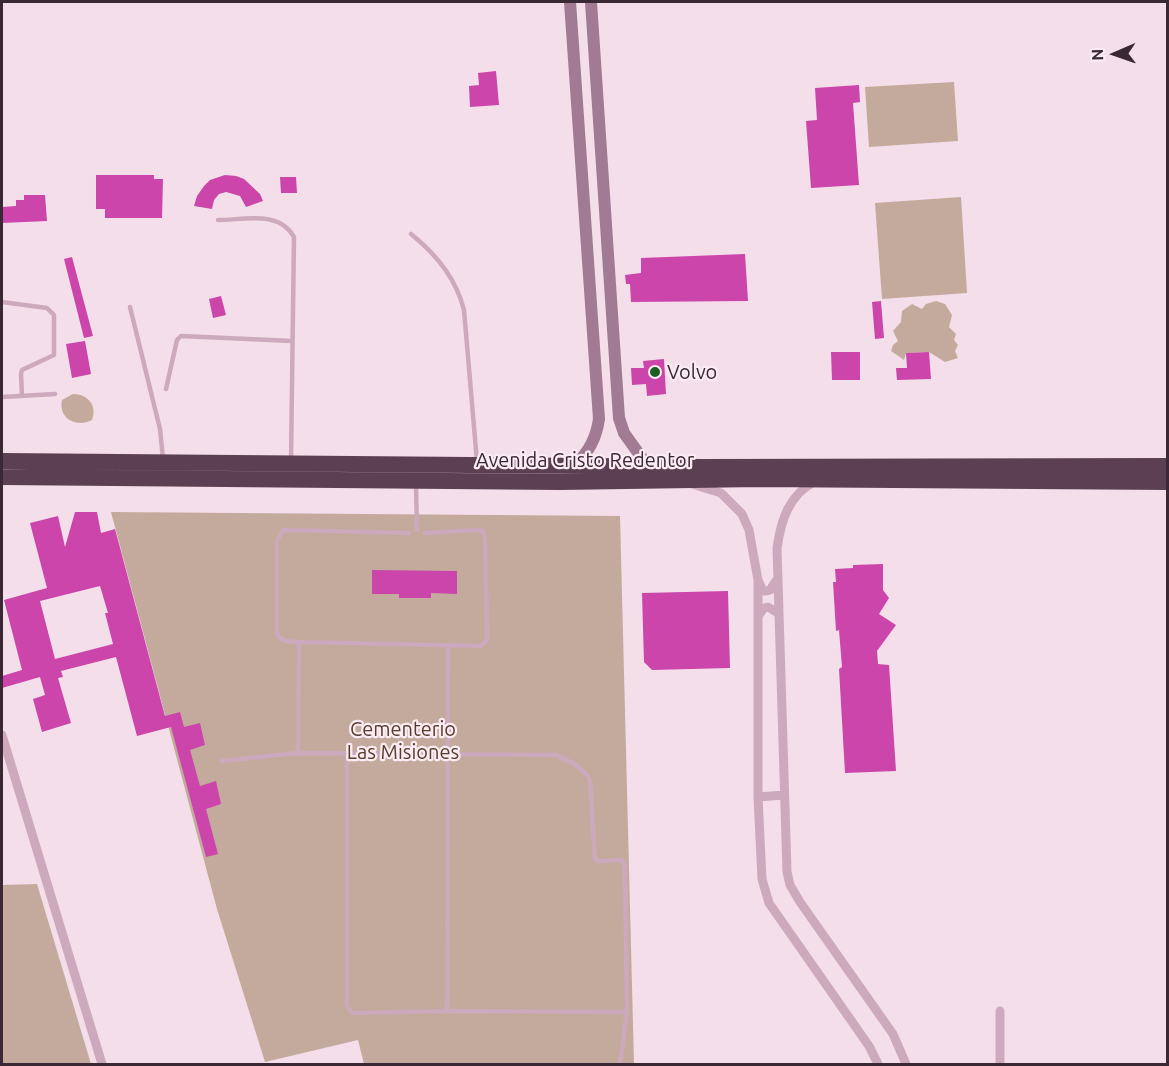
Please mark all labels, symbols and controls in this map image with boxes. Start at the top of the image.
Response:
north arrow [1085,24,1145,84]
text: N [1088,48,1106,61]
place label: Volvo [667,360,717,384]
marker: Volvo [648,365,662,379]
street label: Avenida Cristo Redentor [476,448,694,472]
park label: Cementerio Las Misiones [347,717,459,764]

